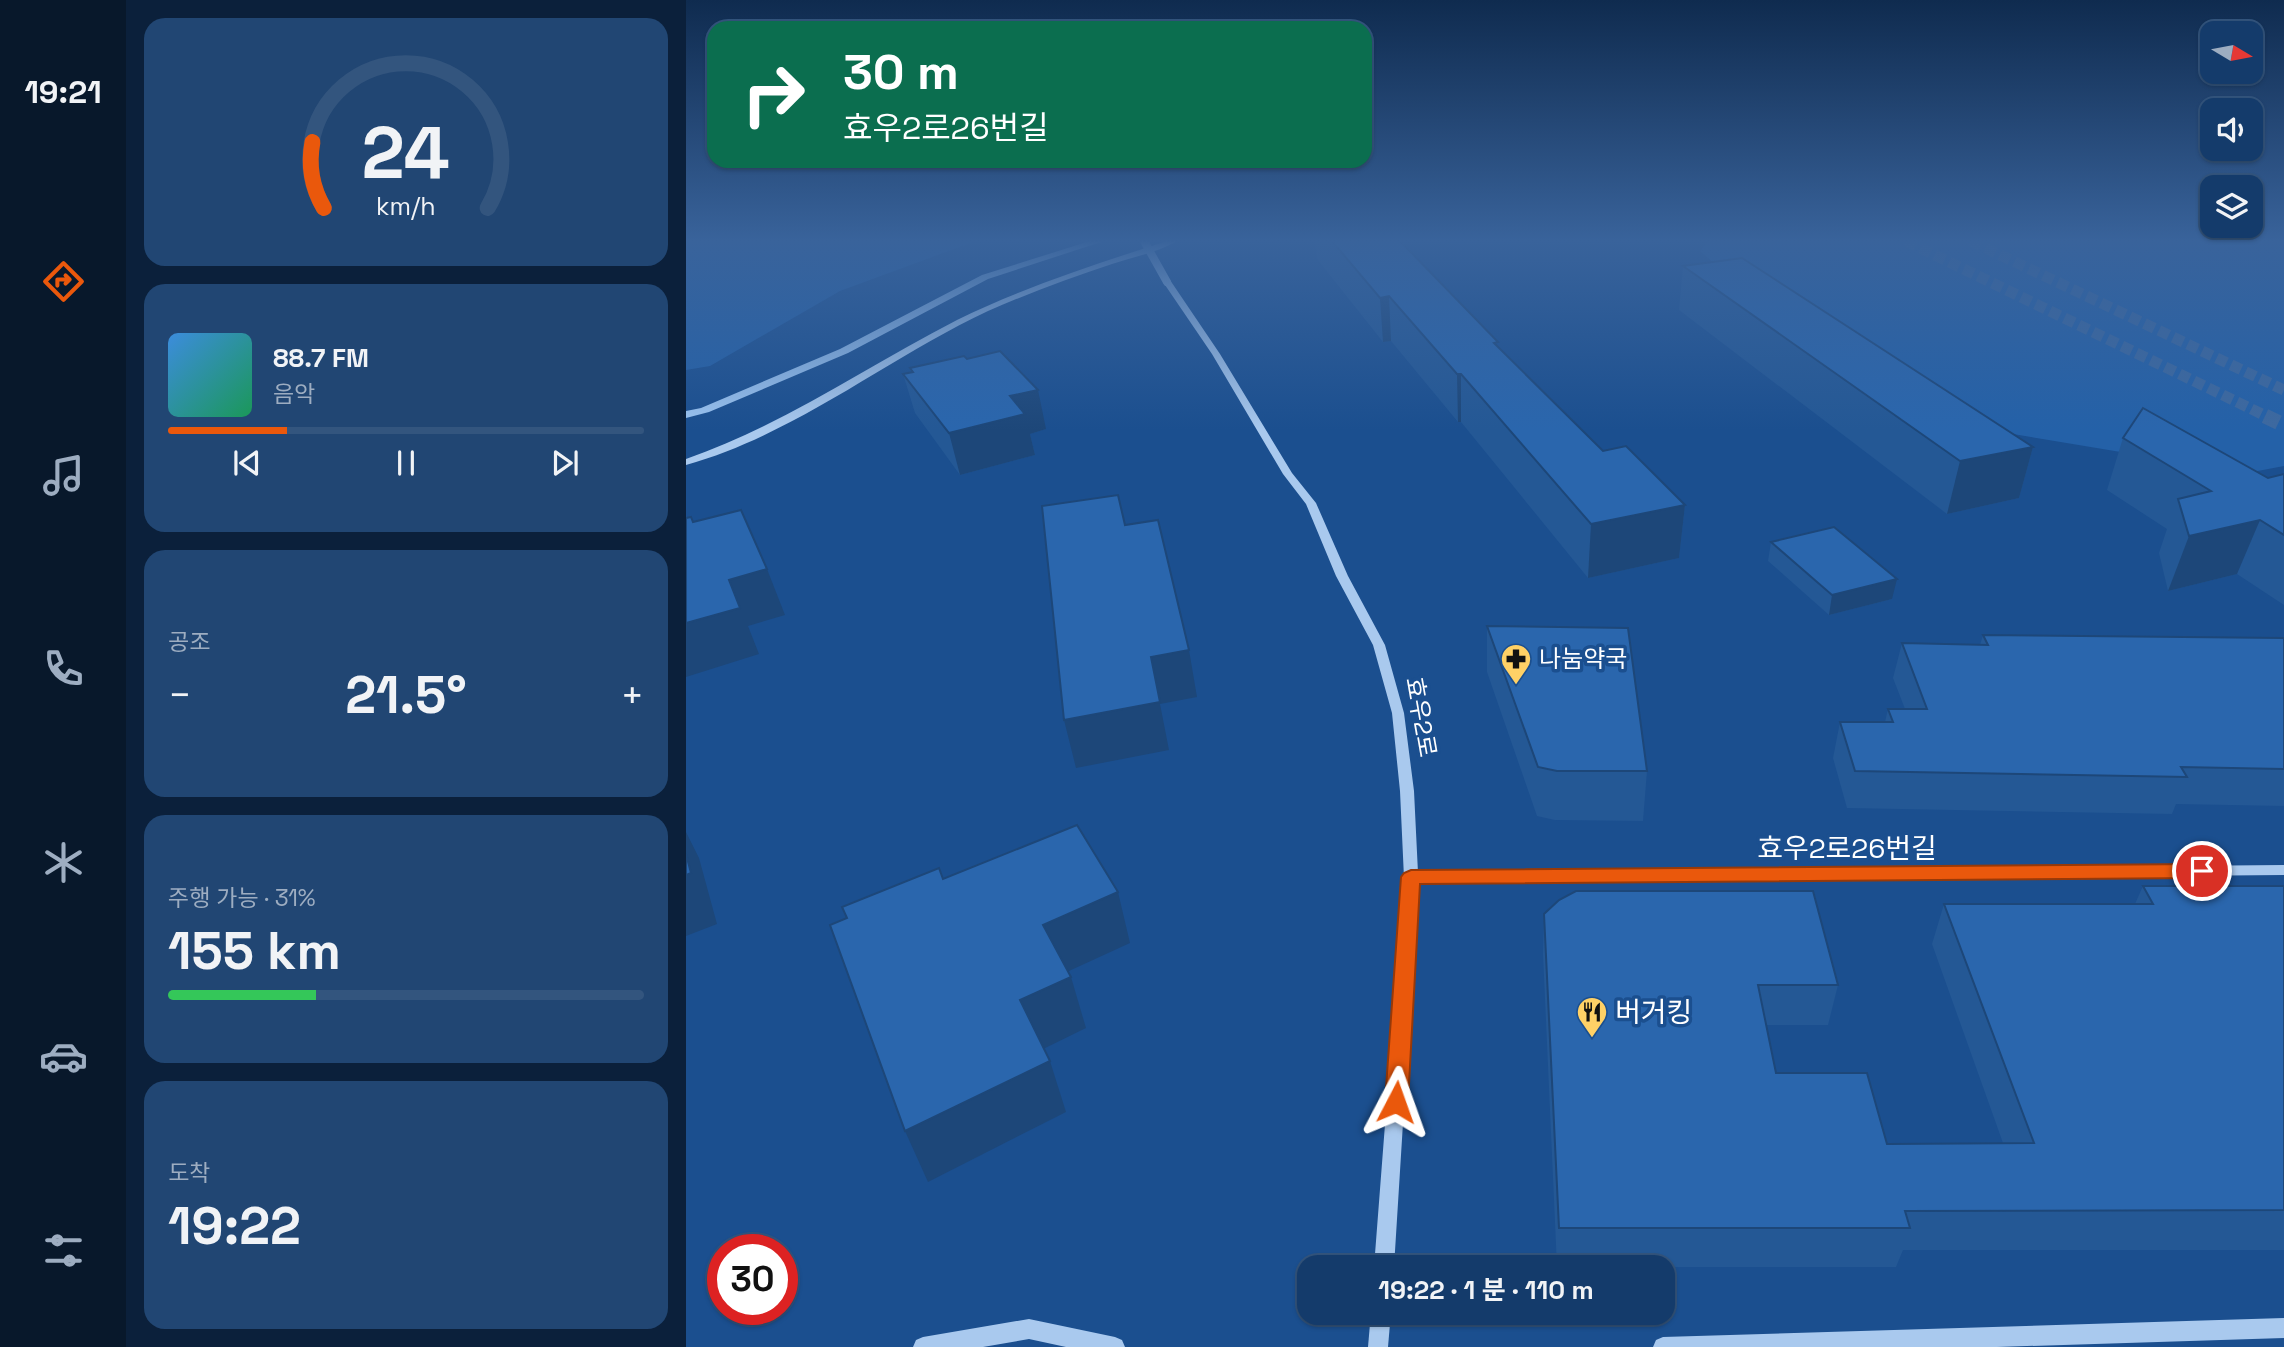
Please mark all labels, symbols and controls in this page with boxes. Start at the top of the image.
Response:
north arrow [2200,21,2263,84]
map controls [2200,21,2263,238]
text: 30 m [843,41,959,103]
icon: right [728,49,819,140]
text: 19:21 [24,72,102,112]
button: sound [2200,98,2263,161]
text: 24 [362,106,450,199]
text: 효우2로26번길 [843,108,1048,148]
button: layers [2200,175,2263,238]
text: km/h [376,190,436,222]
icon: directions [39,257,88,306]
text: 88.7 FM [273,341,369,375]
text: 음악 [273,379,315,409]
icon: previous [228,444,266,482]
icon: pause [387,444,425,482]
icon: next [546,444,584,482]
icon: music [39,451,88,500]
text: 공조 [168,627,210,657]
pharmacy icon: 나눔약국 [1499,642,1533,686]
place label: 나눔약국 [1539,643,1627,674]
icon: phone [39,644,88,693]
text: 21.5° [345,662,467,728]
text: − [168,671,192,719]
text: + [620,671,644,719]
street label: 효우2로 [1399,674,1444,759]
street label: 효우2로26번길 [1757,830,1937,866]
icon: climate [39,838,88,887]
pin [2172,841,2232,901]
icon: arrive [2183,852,2221,890]
text: 주행 가능 · 31% [168,883,316,913]
text: 155 km [168,918,341,984]
place label: 버거킹 [1615,994,1692,1030]
restaurant icon: 버거킹 [1575,995,1609,1039]
icon: car [39,1032,88,1081]
position arrow [1359,1065,1433,1139]
text: 도착 [168,1158,210,1188]
text: 19:22 [168,1193,301,1259]
icon: filters [39,1226,88,1275]
speed limit sign: 30 [707,1234,798,1325]
text: 19:22 · 1 분 · 110 m [1378,1273,1594,1307]

